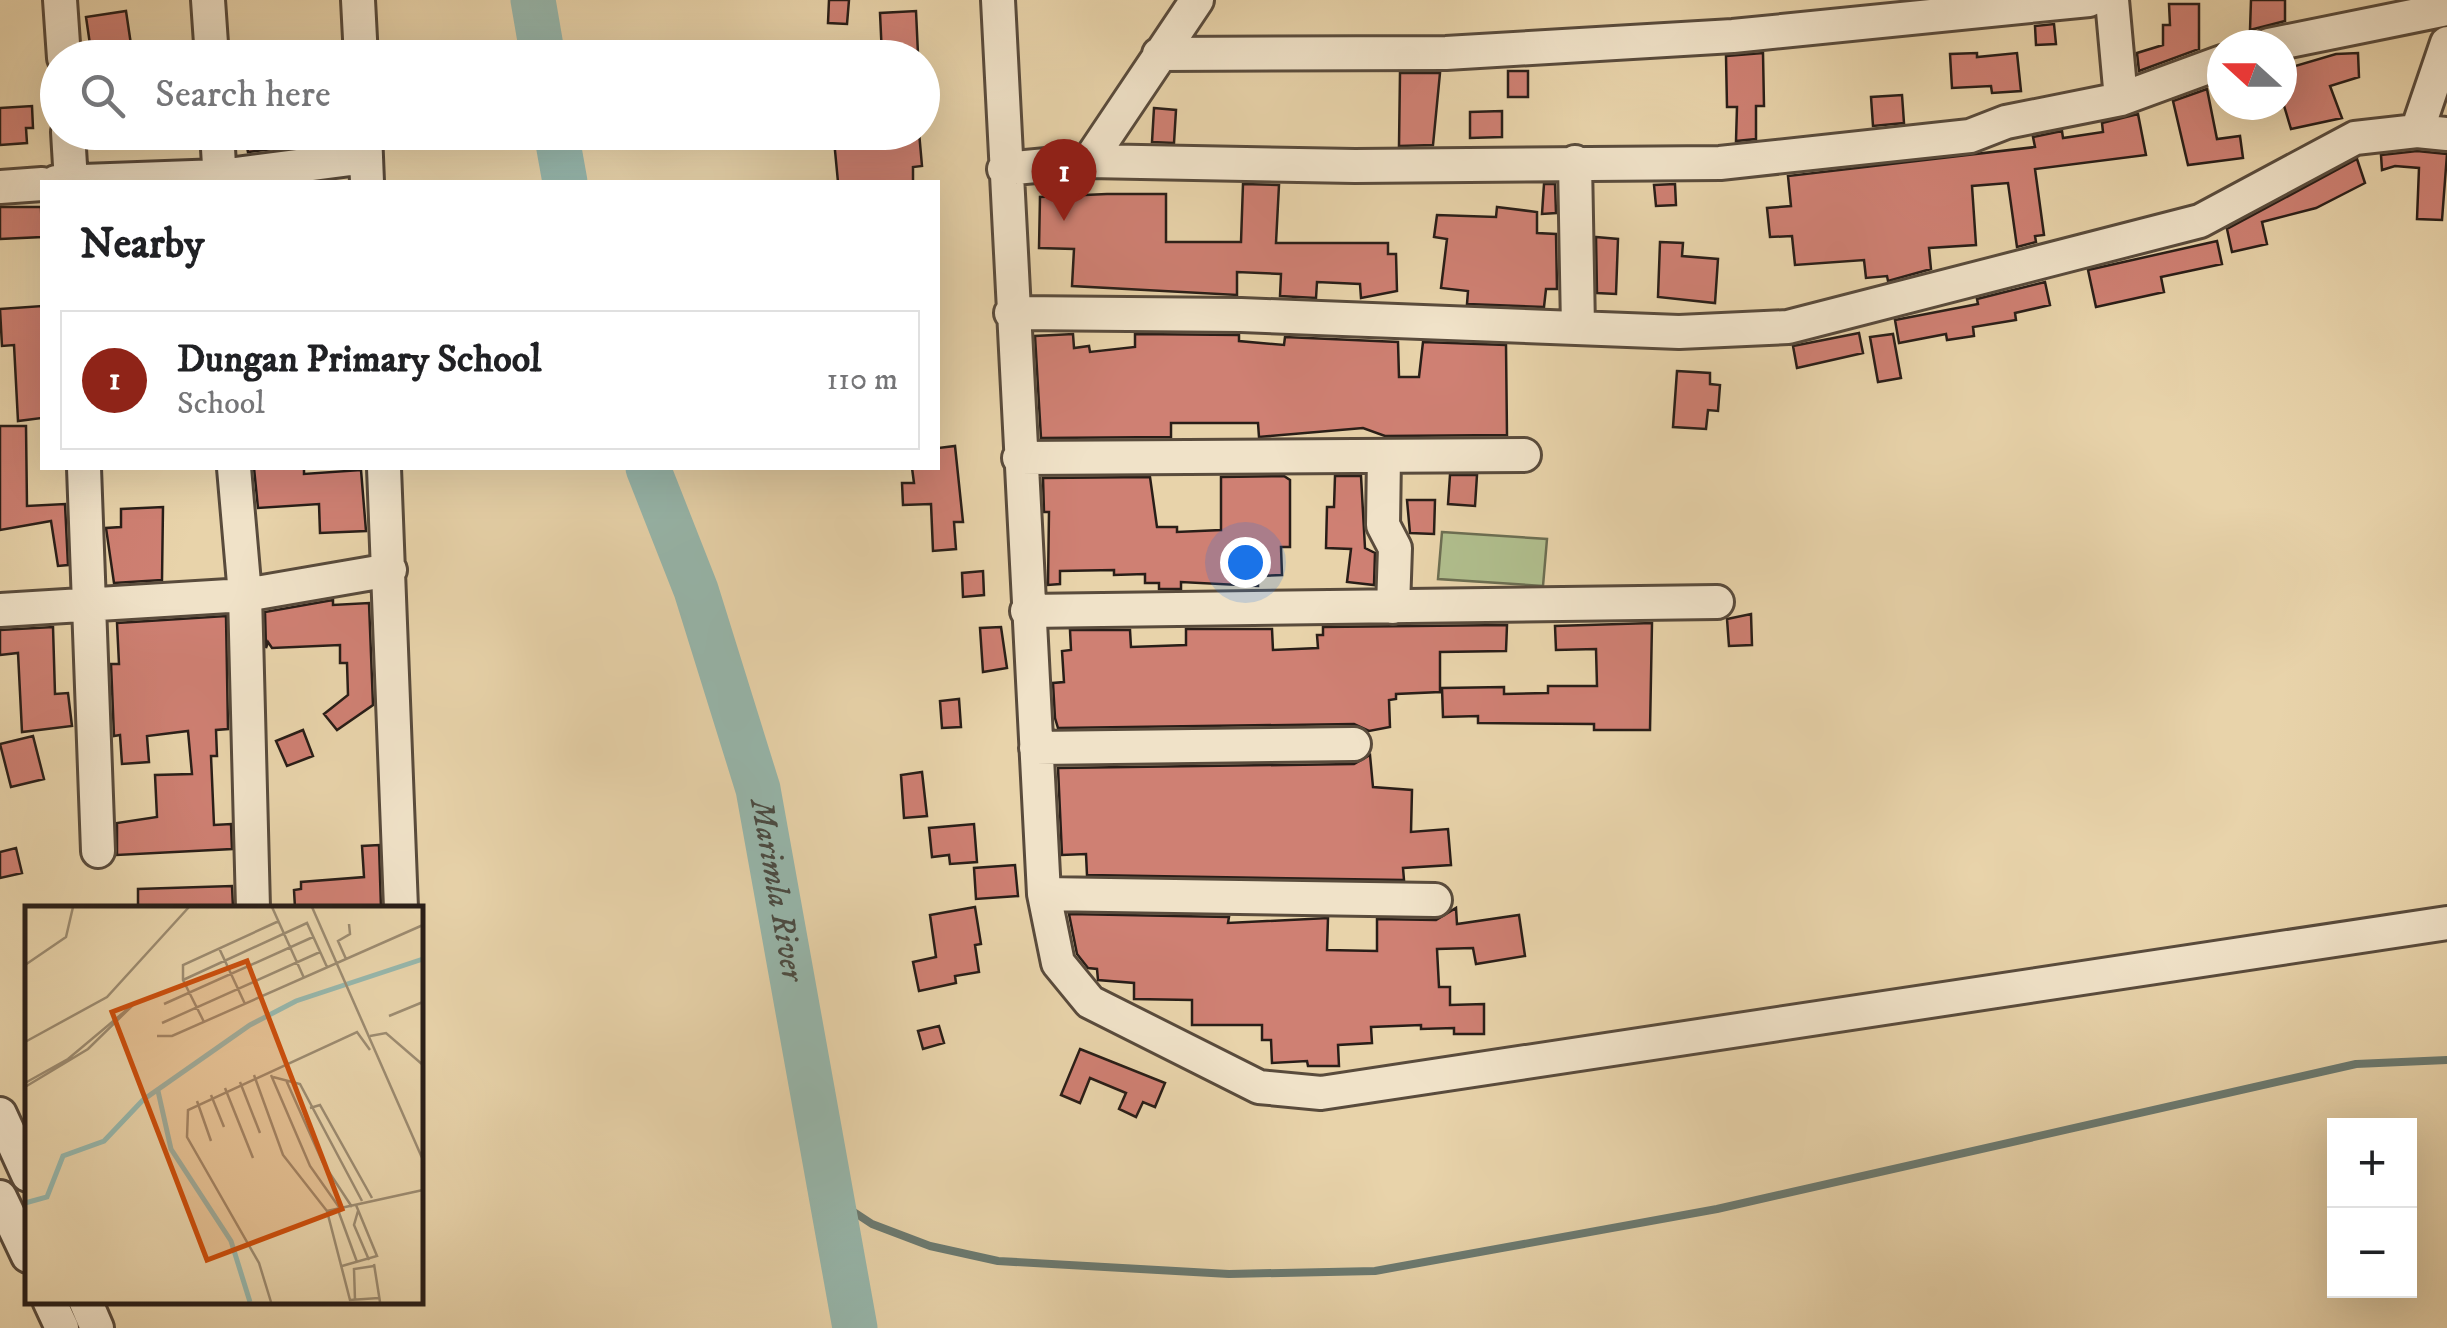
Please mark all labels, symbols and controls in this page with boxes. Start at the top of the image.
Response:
north arrow [2207,30,2297,120]
search box [40,40,940,150]
icon: search [75,68,130,123]
text: Search here [155,71,331,119]
pin: 1 [1032,138,1096,221]
text: Nearby [80,219,204,271]
text: Dungan Primary School [177,336,542,384]
text: 1 [109,360,120,400]
text: 110 m [826,360,898,400]
text: School [177,384,265,424]
your location [1220,537,1271,588]
water label: Marimla River [740,794,813,986]
inset map [25,906,422,1303]
map controls [2327,1118,2417,1298]
button: + [2327,1118,2417,1208]
button: − [2327,1208,2417,1298]

